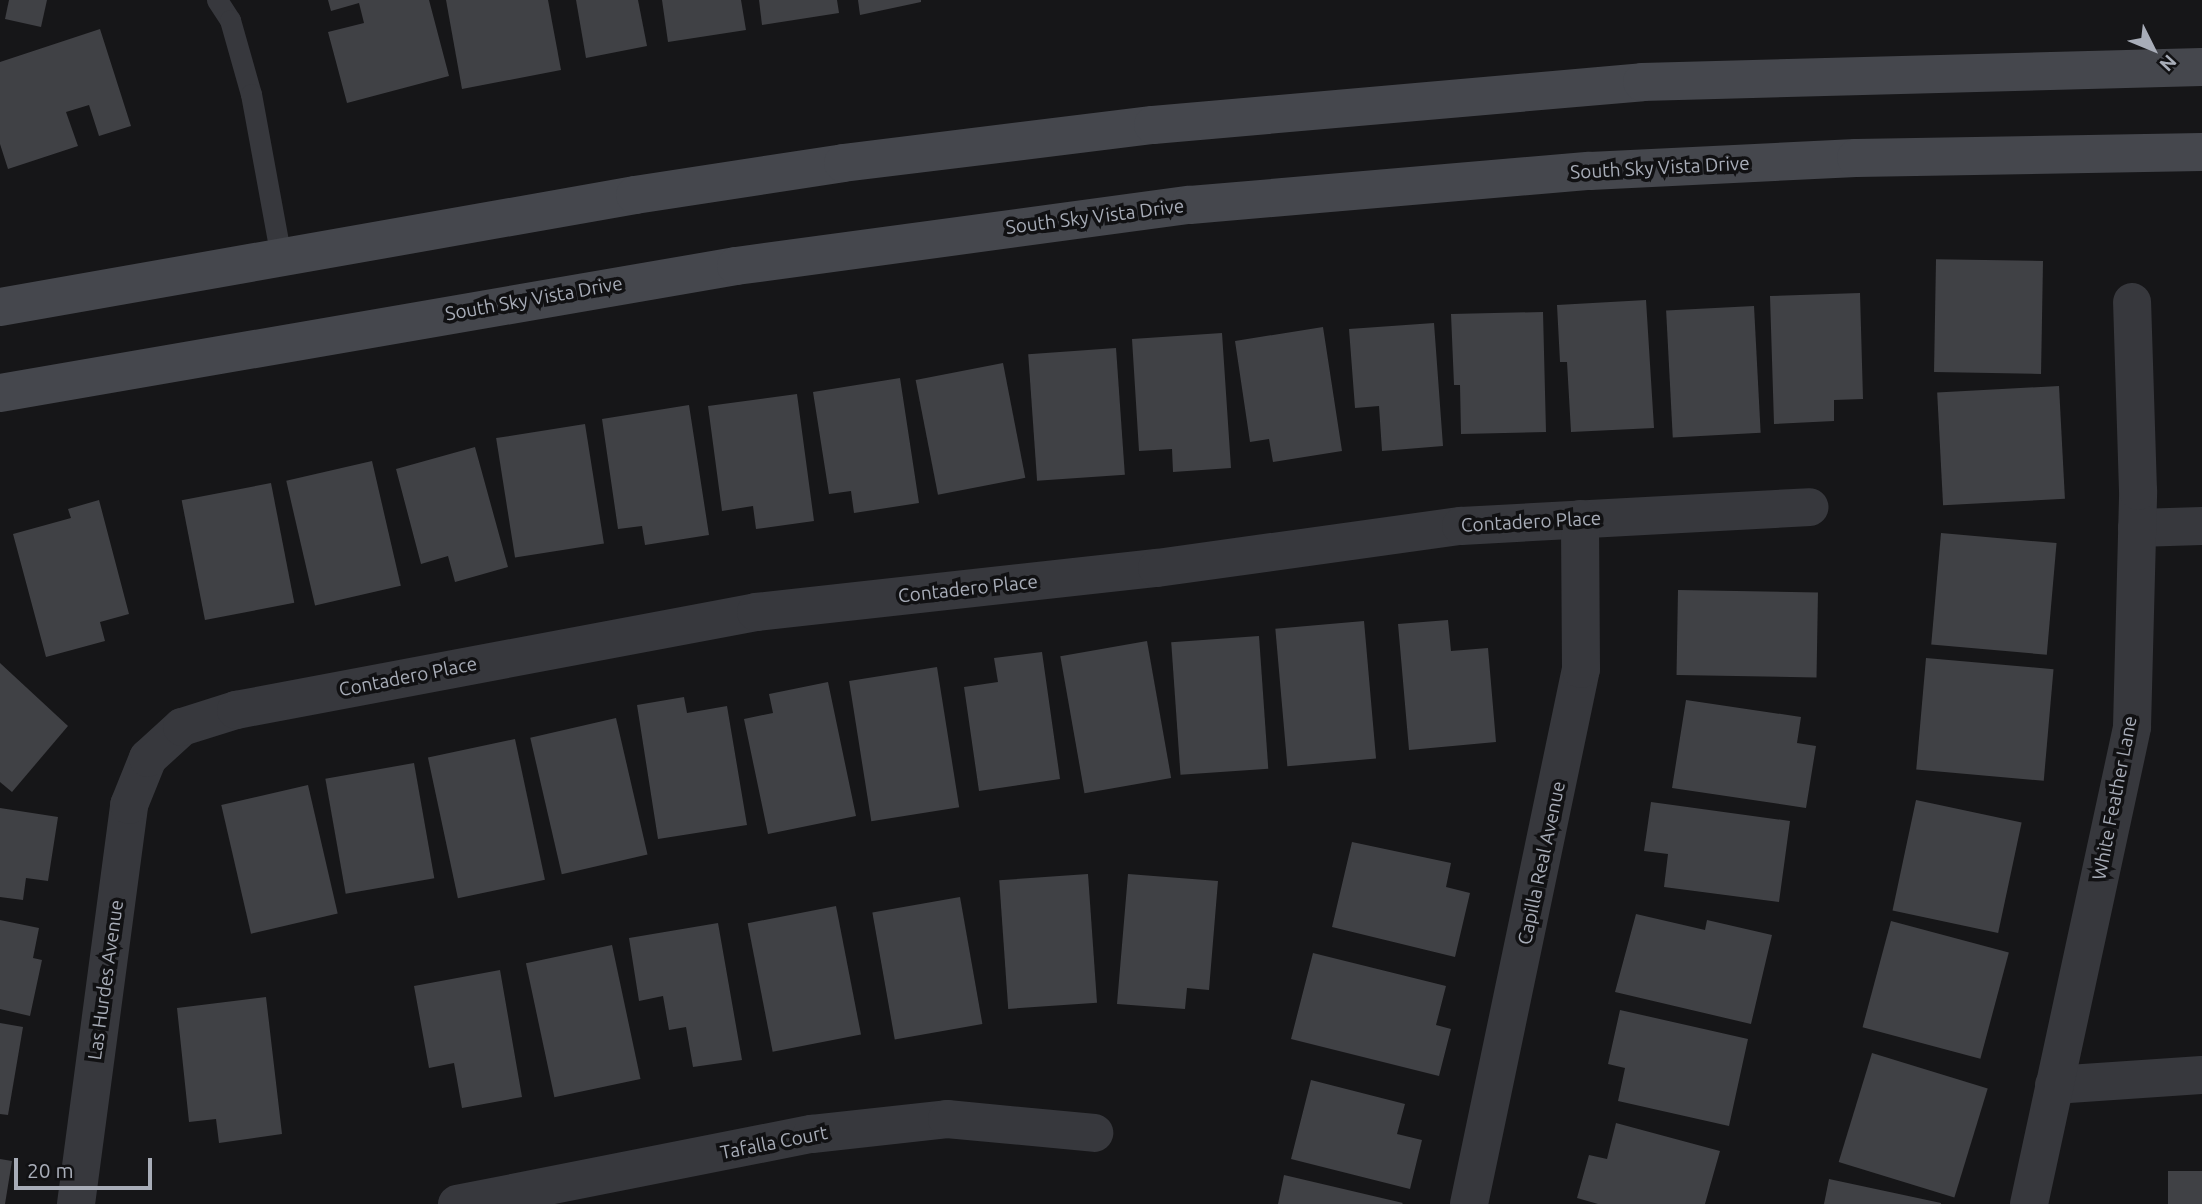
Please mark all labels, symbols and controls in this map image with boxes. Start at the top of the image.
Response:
north arrow [2118,14,2188,84]
text: N [2155,51,2181,76]
street label: South Sky Vista Drive [1570,152,1750,184]
street label: South Sky Vista Drive [1004,195,1186,239]
street label: South Sky Vista Drive [444,272,624,326]
street label: Contadero Place [1460,507,1602,537]
street label: Contadero Place [897,570,1039,608]
street label: Contadero Place [337,652,479,702]
street label: White Feather Lane [2088,714,2142,882]
street label: Capilla Real Avenue [1514,779,1570,947]
street label: Las Hurdes Avenue [83,898,129,1062]
street label: Tafalla Court [718,1121,830,1165]
scale bar [18,1144,156,1188]
text: 20 m [27,1158,74,1182]

